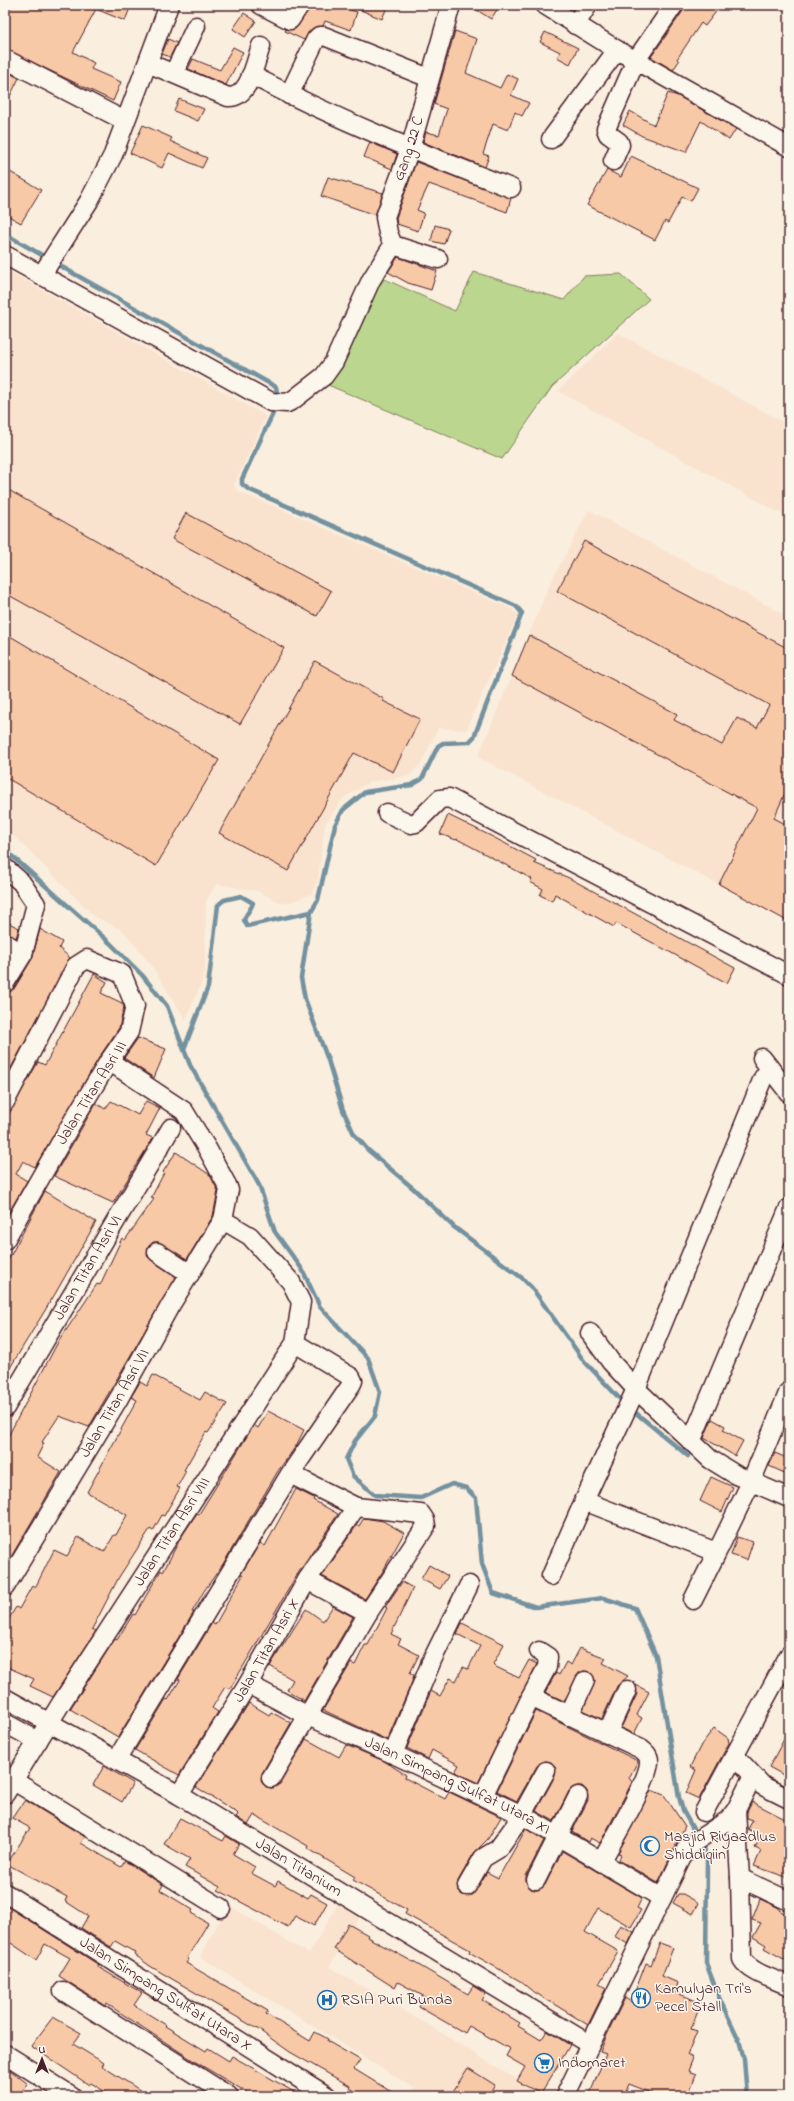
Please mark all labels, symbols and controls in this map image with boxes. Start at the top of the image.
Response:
street label: Gang 22 C [387,113,431,184]
street label: Jalan Titan Asri III [50,1036,134,1150]
street label: Jalan Titan Asri VI [47,1211,129,1325]
street label: Jalan Titan Asri VII [74,1344,156,1462]
street label: Jalan Titan Asri VIII [128,1472,217,1591]
street label: Jalan Titan Asri X [227,1594,306,1707]
street label: Jalan Simpang Sulfat Utara XI [361,1731,555,1841]
place label: Masjid Riyaadlus Shiddiqiin [664,1825,776,1867]
street label: Jalan Titanium [250,1832,347,1903]
mosque icon: Masjid Riyaadlus Shiddiqiin [639,1835,661,1857]
street label: Jalan Simpang Sulfat Utara X [75,1931,257,2058]
place label: Kamulyan Tri's Pecel Stall [655,1977,752,2019]
restaurant icon: Kamulyan Tri's Pecel Stall [630,1987,652,2009]
place label: RSIA Puri Bunda [341,1988,452,2012]
hospital icon: RSIA Puri Bunda [316,1989,338,2011]
north arrow [22,2039,62,2079]
text: U [39,2042,46,2058]
place label: Indomaret [558,2051,626,2075]
supermarket icon: Indomaret [533,2052,555,2074]

